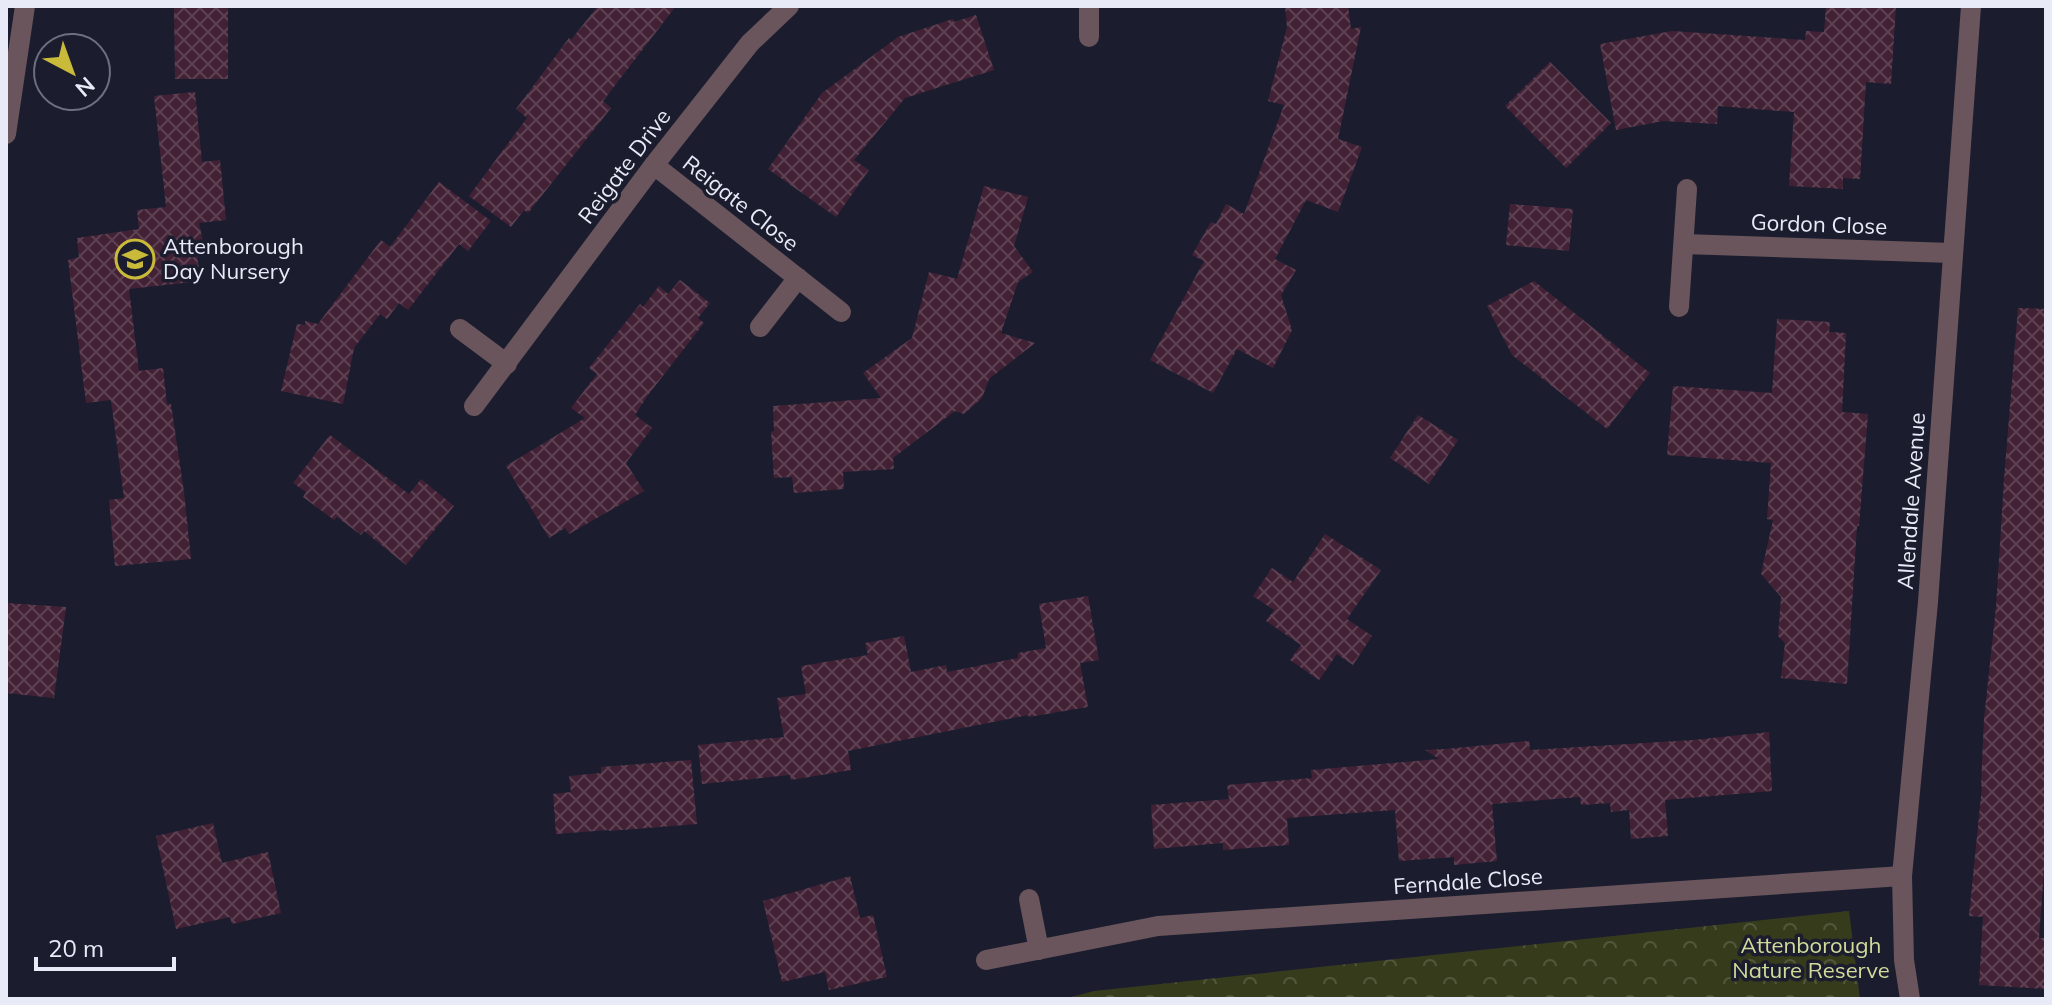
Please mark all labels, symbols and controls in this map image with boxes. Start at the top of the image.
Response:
north arrow [32,32,112,112]
text: N [70,71,101,103]
street label: Reigate Drive [572,103,676,229]
street label: Reigate Close [677,149,805,257]
street label: Gordon Close [1750,208,1888,240]
place label: Attenborough Day Nursery [163,232,304,285]
school or university icon: Attenborough Day Nursery [114,238,156,280]
street label: Allendale Avenue [1891,411,1931,591]
street label: Ferndale Close [1392,862,1544,900]
scale bar [36,921,174,971]
park label: Attenborough Nature Reserve [1732,931,1890,984]
text: 20 m [48,933,104,963]

